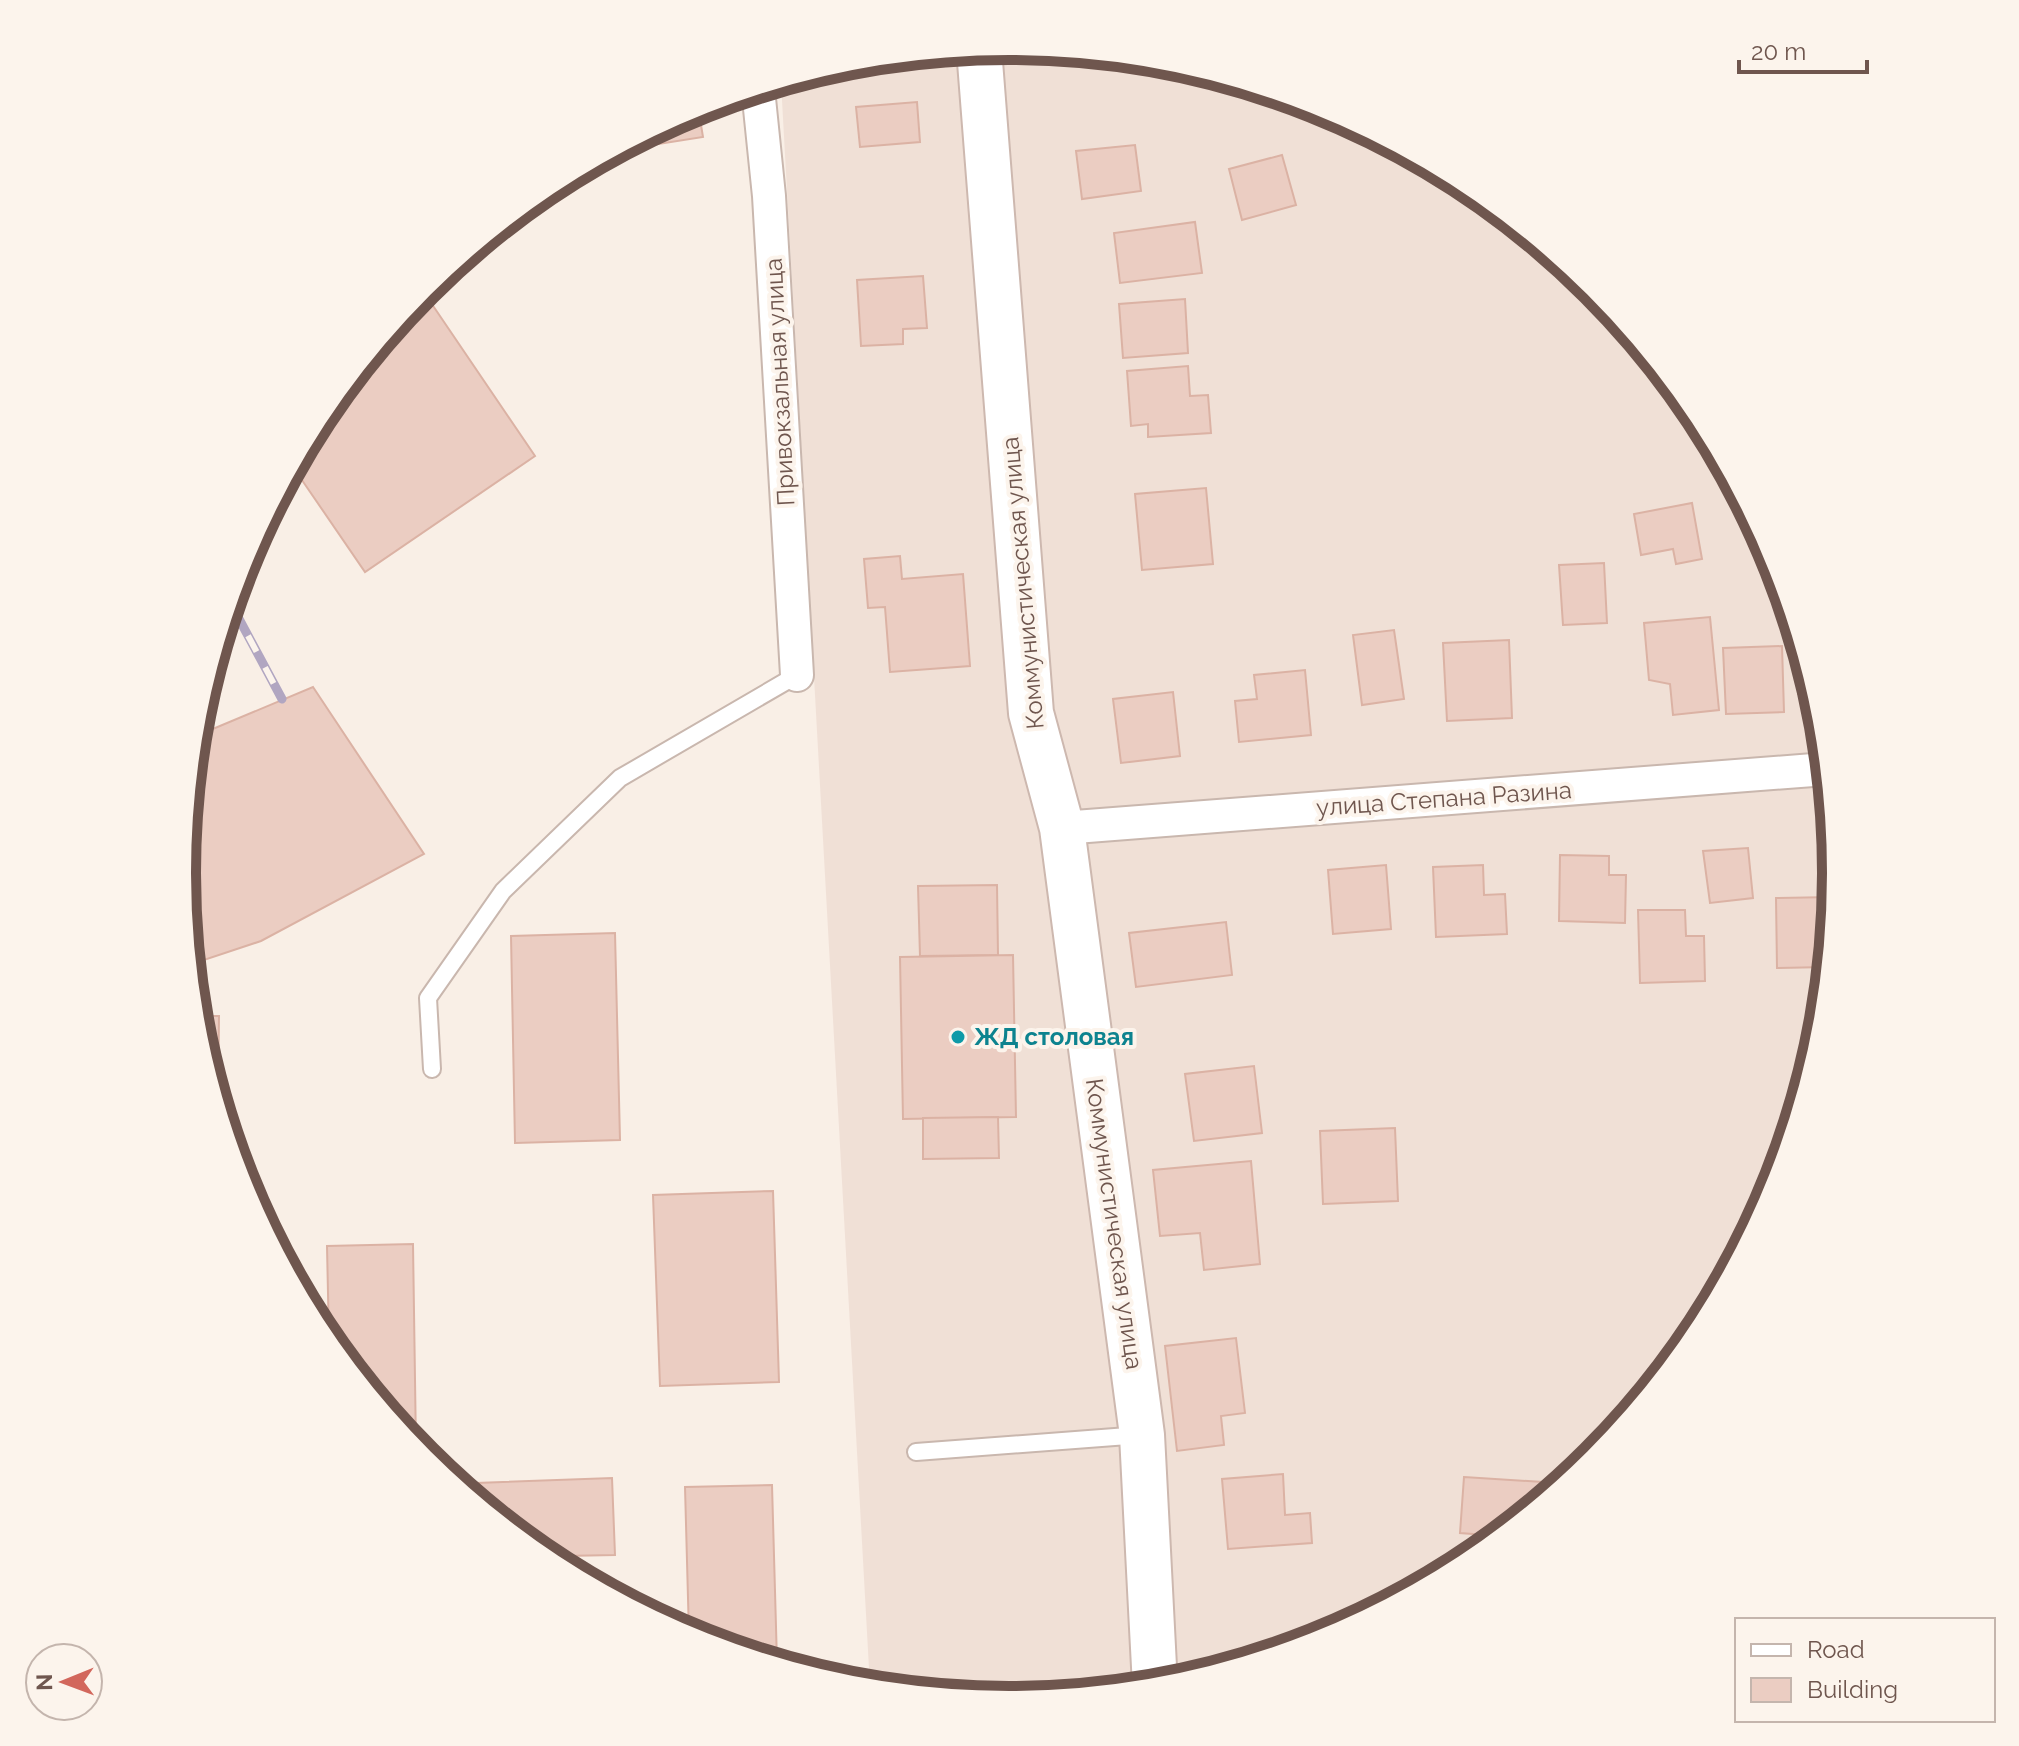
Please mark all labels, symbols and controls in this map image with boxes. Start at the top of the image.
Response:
scale bar [1739,24,1867,74]
text: 20 m [1751,37,1806,66]
street label: Привокзальная улица [759,257,800,507]
street label: Коммунистическая улица [995,436,1050,730]
street label: улица Степана Разина [1315,775,1573,822]
place label: ЖД столовая [974,1022,1134,1051]
marker: ЖД столовая [949,1028,967,1046]
street label: Коммунистическая улица [1080,1077,1149,1371]
legend [1735,1618,1995,1722]
text: Road [1807,1635,1865,1664]
north arrow [24,1642,104,1722]
text: N [31,1674,57,1691]
text: Building [1807,1675,1898,1704]

